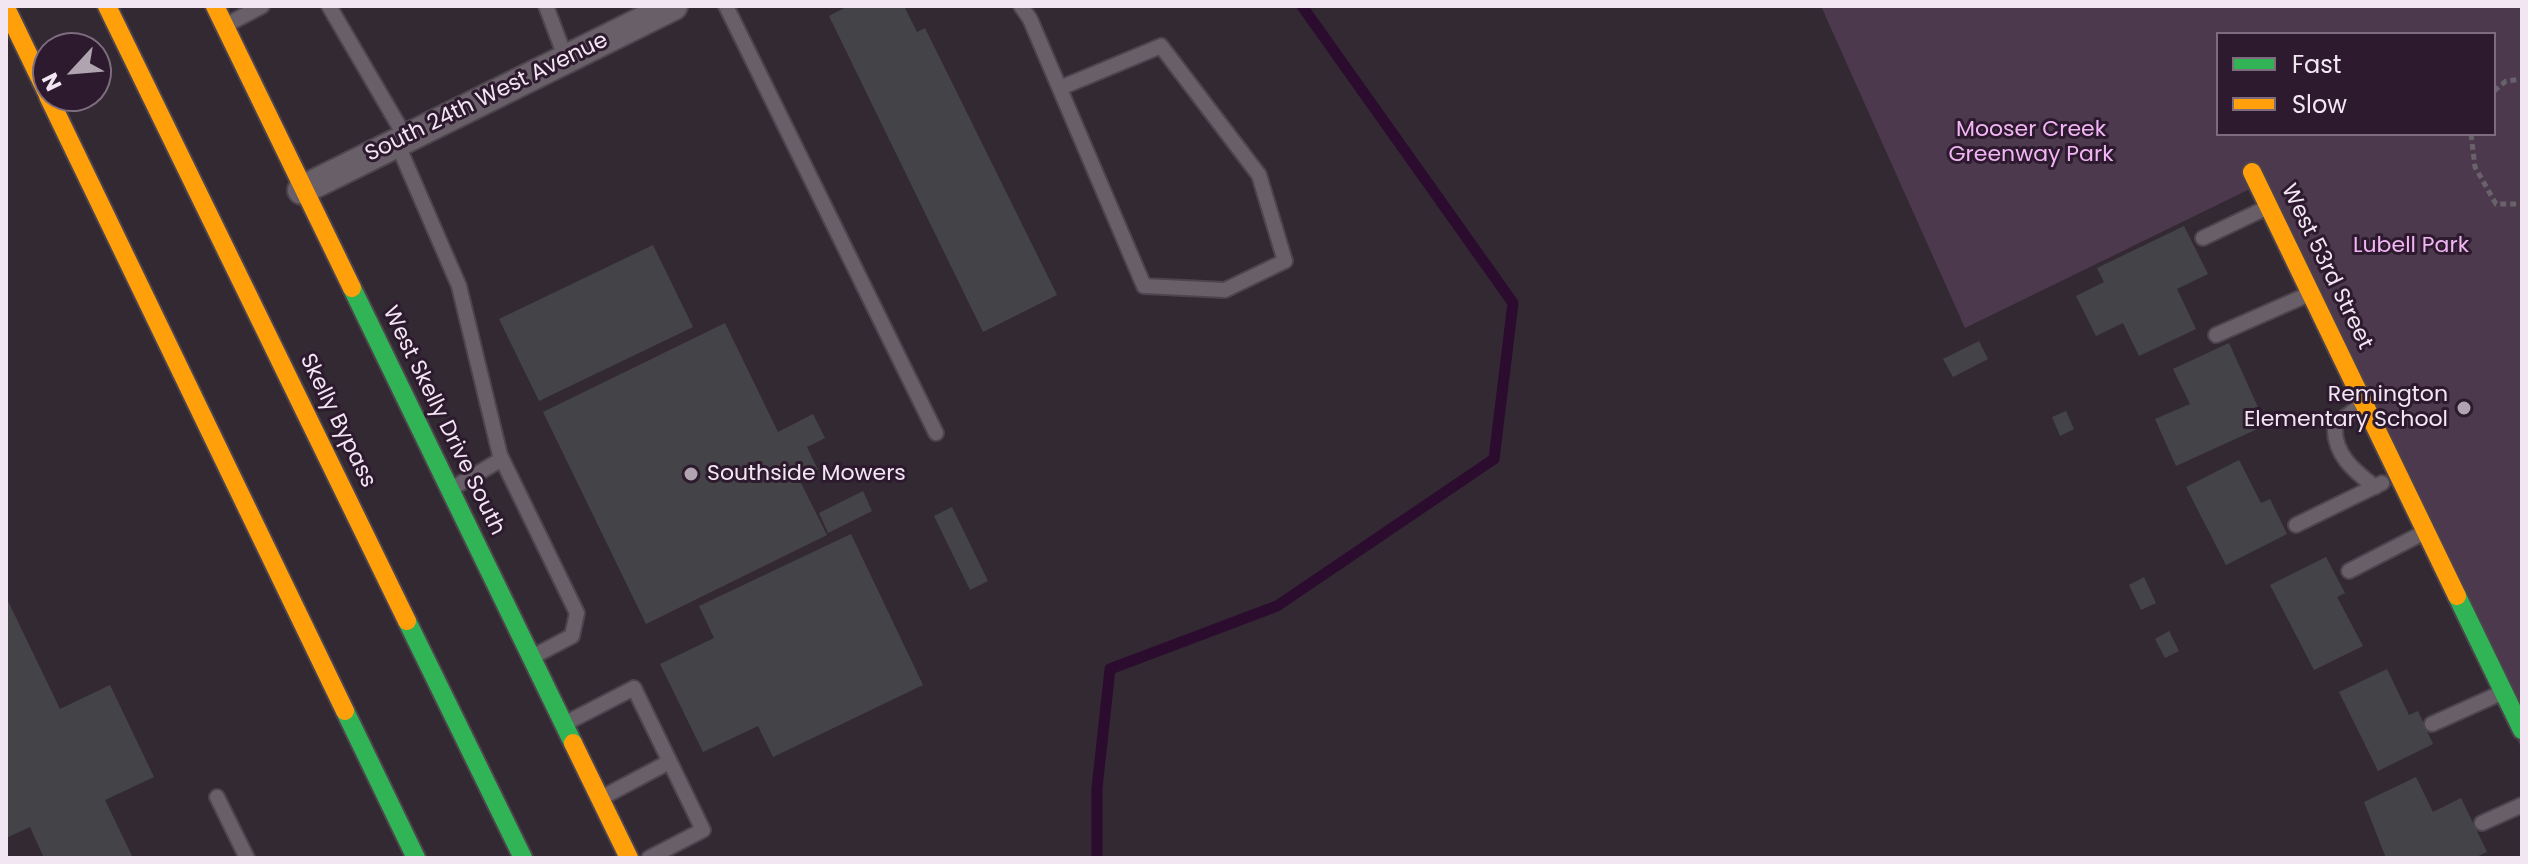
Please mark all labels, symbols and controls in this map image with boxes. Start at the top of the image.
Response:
street label: South 24th West Avenue [361,28,613,168]
north arrow [32,32,112,112]
legend [2216,32,2496,136]
text: Fast [2292,48,2342,81]
text: N [34,68,69,96]
text: Slow [2292,88,2347,121]
park label: Mooser Creek Greenway Park [1949,117,2113,168]
street label: West 53rd Street [2275,180,2377,354]
park label: Lubell Park [2353,233,2469,259]
street label: West Skelly Drive South [376,302,510,540]
street label: Skelly Bypass [293,350,381,492]
place label: Remington Elementary School [2244,382,2448,434]
marker: Remington Elementary School [2455,399,2473,417]
place label: Southside Mowers [707,461,906,487]
marker: Southside Mowers [682,465,700,483]

